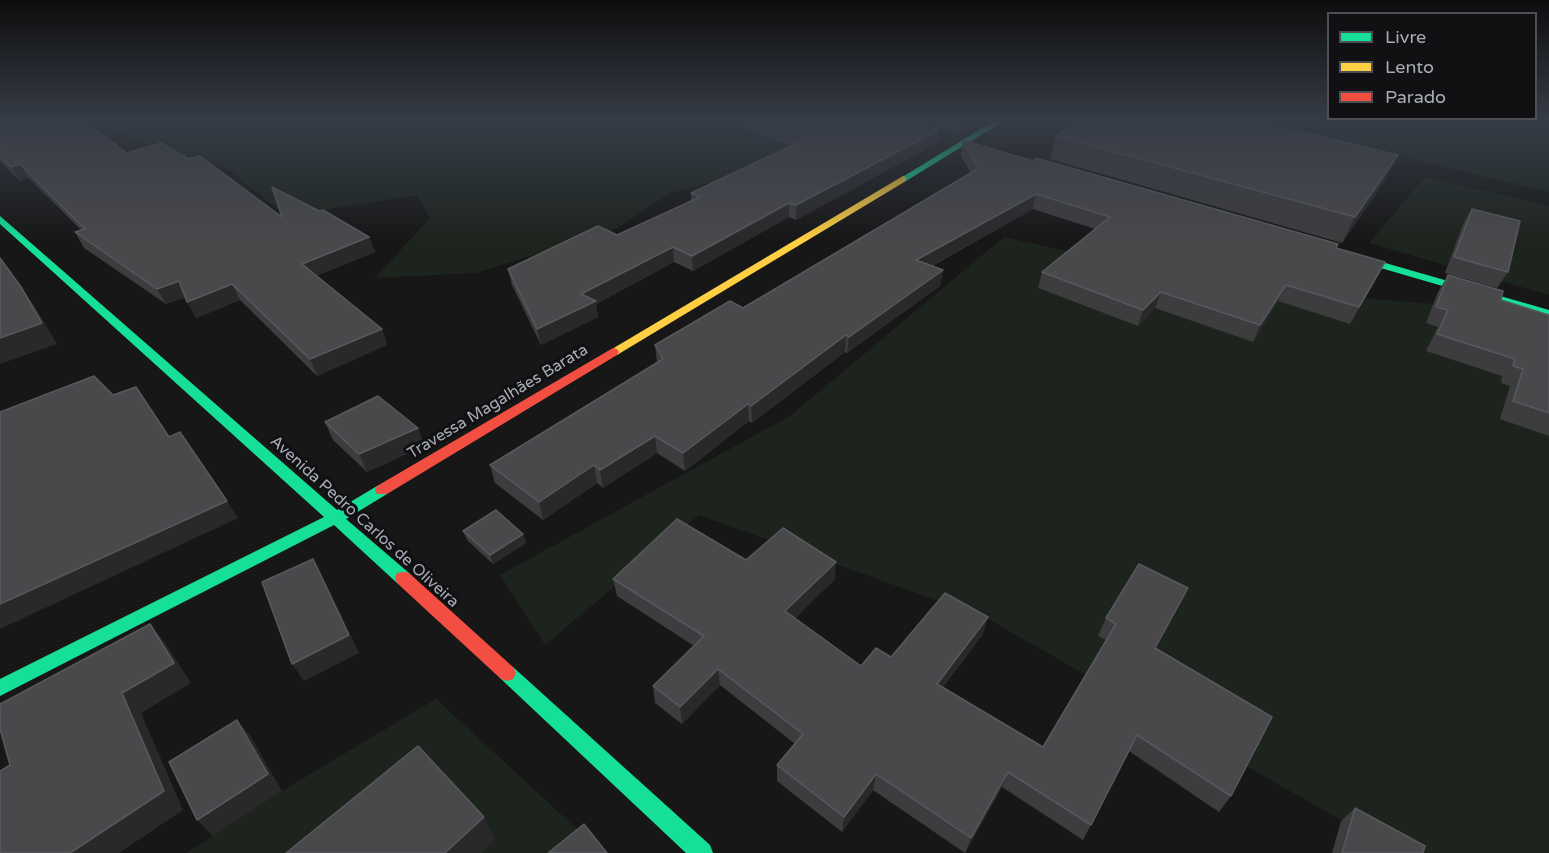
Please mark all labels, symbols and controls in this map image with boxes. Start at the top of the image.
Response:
legend [1327,12,1537,120]
text: Livre [1385,26,1426,48]
text: Lento [1385,56,1434,78]
text: Parado [1385,86,1446,108]
street label: Travessa Magalhães Barata [404,340,592,464]
street label: Avenida Pedro Carlos de Oliveira [266,432,462,612]

